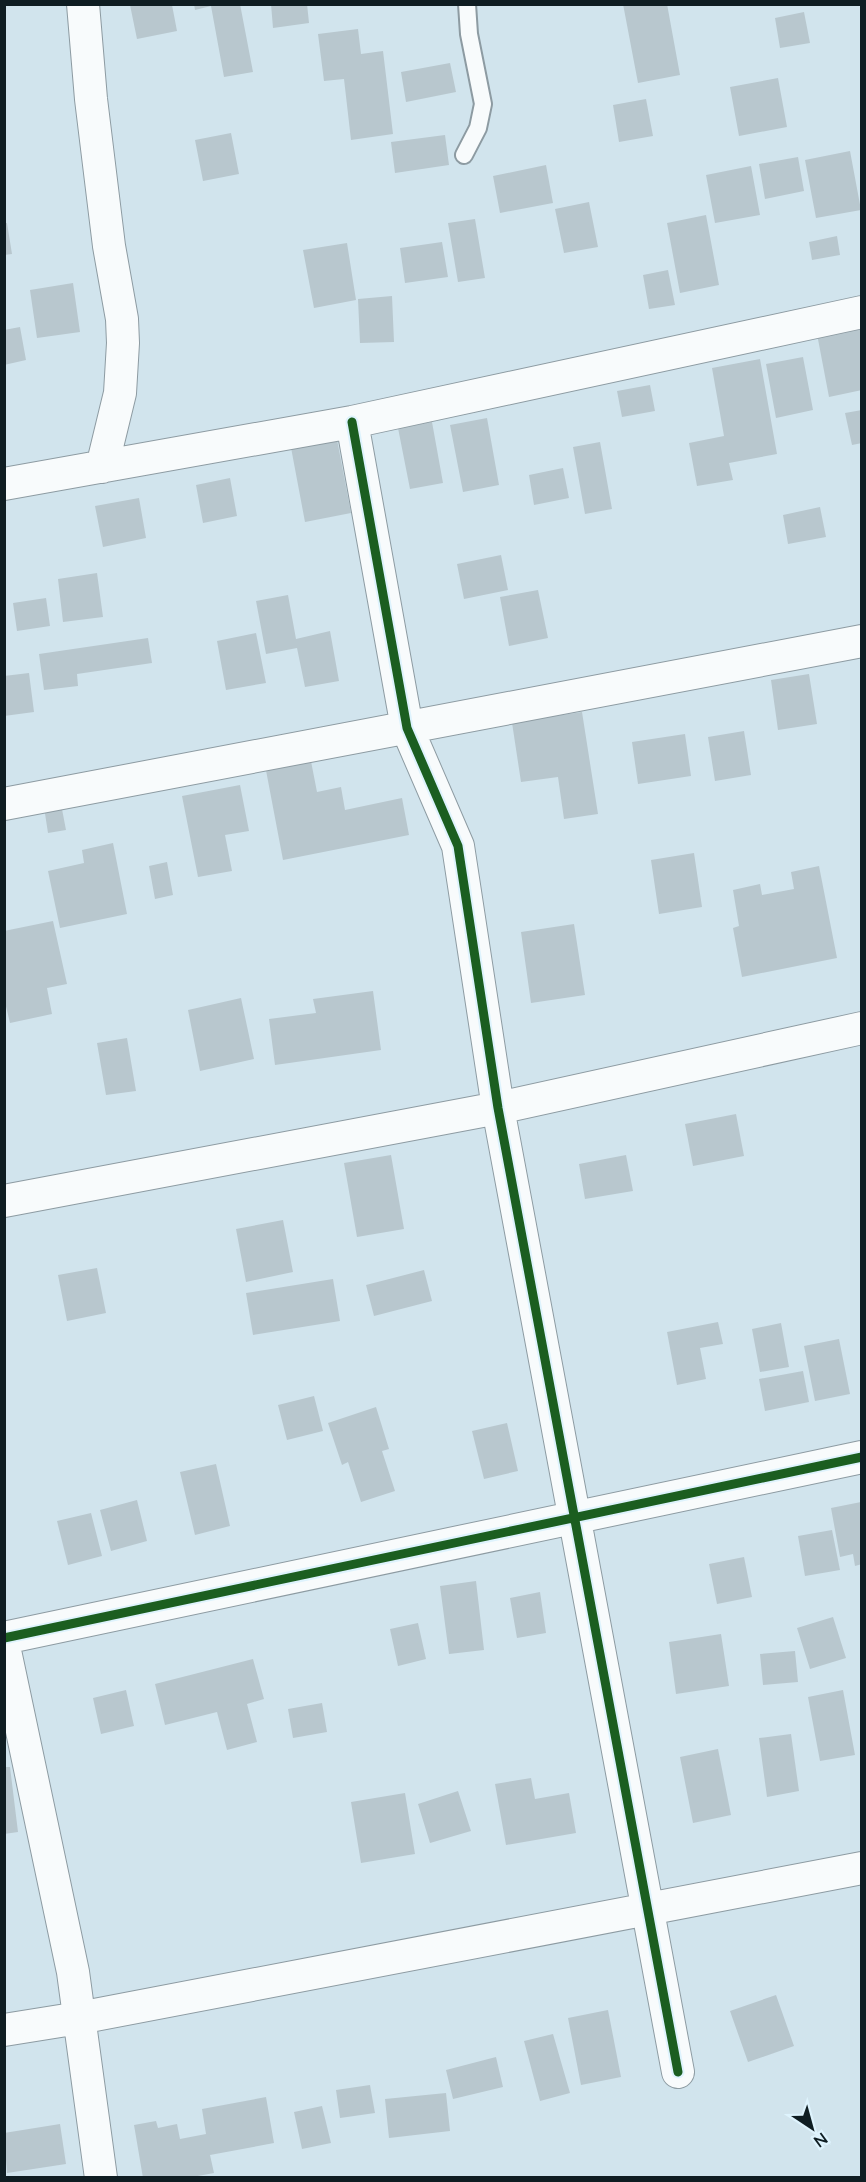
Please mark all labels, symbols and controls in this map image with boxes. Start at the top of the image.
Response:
north arrow [782,2098,842,2158]
text: N [811,2129,832,2152]

